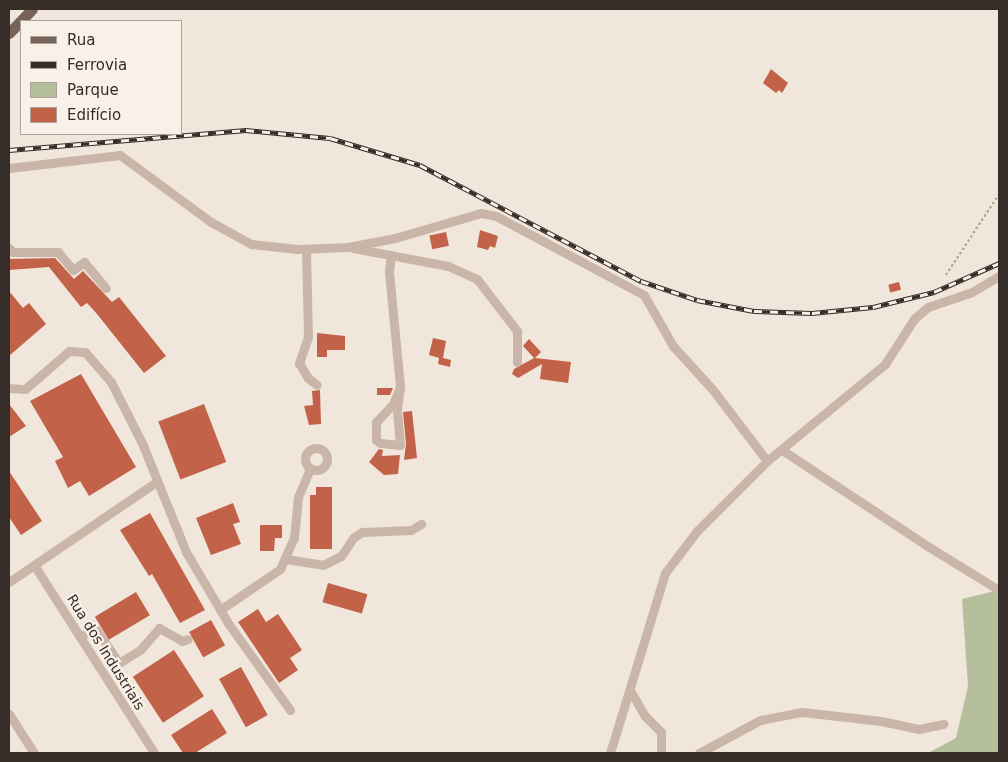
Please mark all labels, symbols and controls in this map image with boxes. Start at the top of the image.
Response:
legend [20,20,182,135]
text: Rua [67,31,95,49]
text: Ferrovia [67,56,127,74]
text: Parque [67,81,119,99]
text: Edifício [67,106,121,124]
street label: Rua dos Industriais [64,591,148,713]

